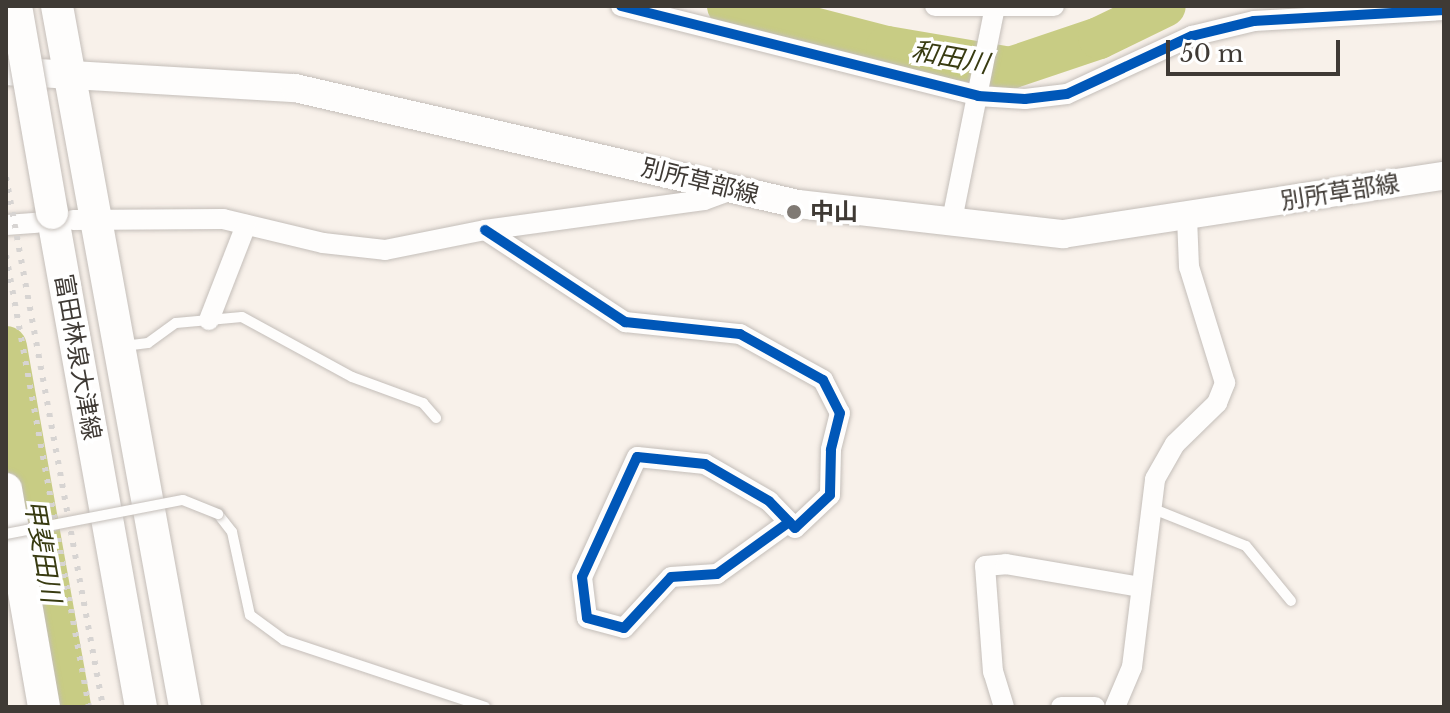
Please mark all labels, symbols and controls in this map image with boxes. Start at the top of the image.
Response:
scale bar [1170,24,1344,74]
water label: 和田川 [909,36,991,80]
text: 50 m [1180,39,1243,68]
street label: 別所草部線 [638,153,762,209]
street label: 別所草部線 [1278,168,1402,216]
place label: 中山 [810,198,858,226]
marker: 中山 [785,203,803,221]
street label: 富田林泉大津線 [49,272,107,442]
water label: 甲斐田川 [18,497,66,605]

